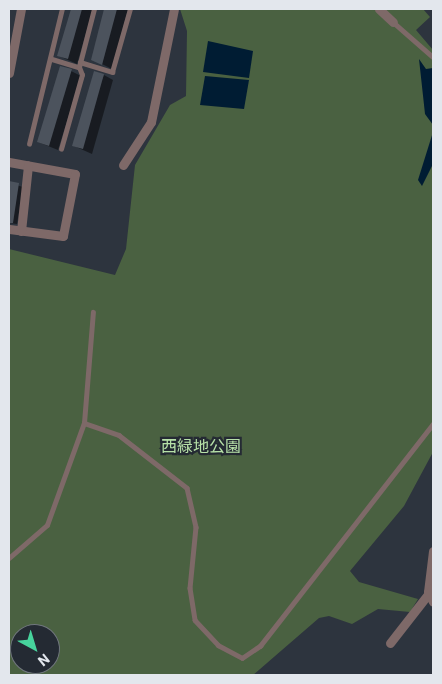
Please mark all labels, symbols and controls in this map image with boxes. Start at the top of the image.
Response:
park label: 西緑地公園 [161,437,241,457]
north arrow [10,624,60,674]
text: N [35,651,53,669]

